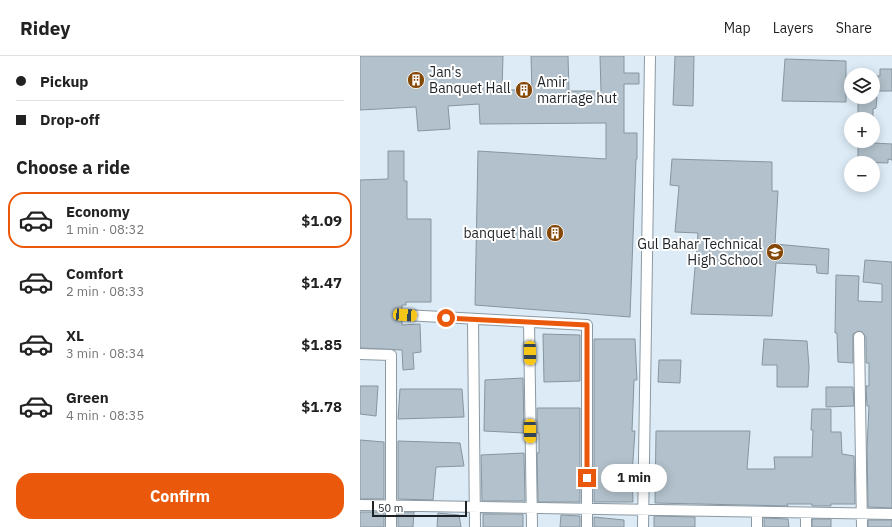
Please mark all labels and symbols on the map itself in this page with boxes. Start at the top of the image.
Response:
place label: Jan's Banquet Hall [429,63,511,97]
building icon: Jan's Banquet Hall [406,70,426,90]
place label: Amir marriage hut [537,73,617,107]
building icon: Amir marriage hut [514,80,534,100]
building icon: banquet hall [545,223,565,243]
place label: banquet hall [464,224,542,242]
place label: Gul Bahar Technical High School [637,235,762,269]
school or university icon: Gul Bahar Technical High School [765,242,785,262]
car [393,308,417,322]
route start [437,309,455,327]
car [524,341,536,365]
car [524,419,536,443]
callout: 1 min [601,464,667,492]
route end [578,469,596,487]
scale bar [372,499,467,518]

